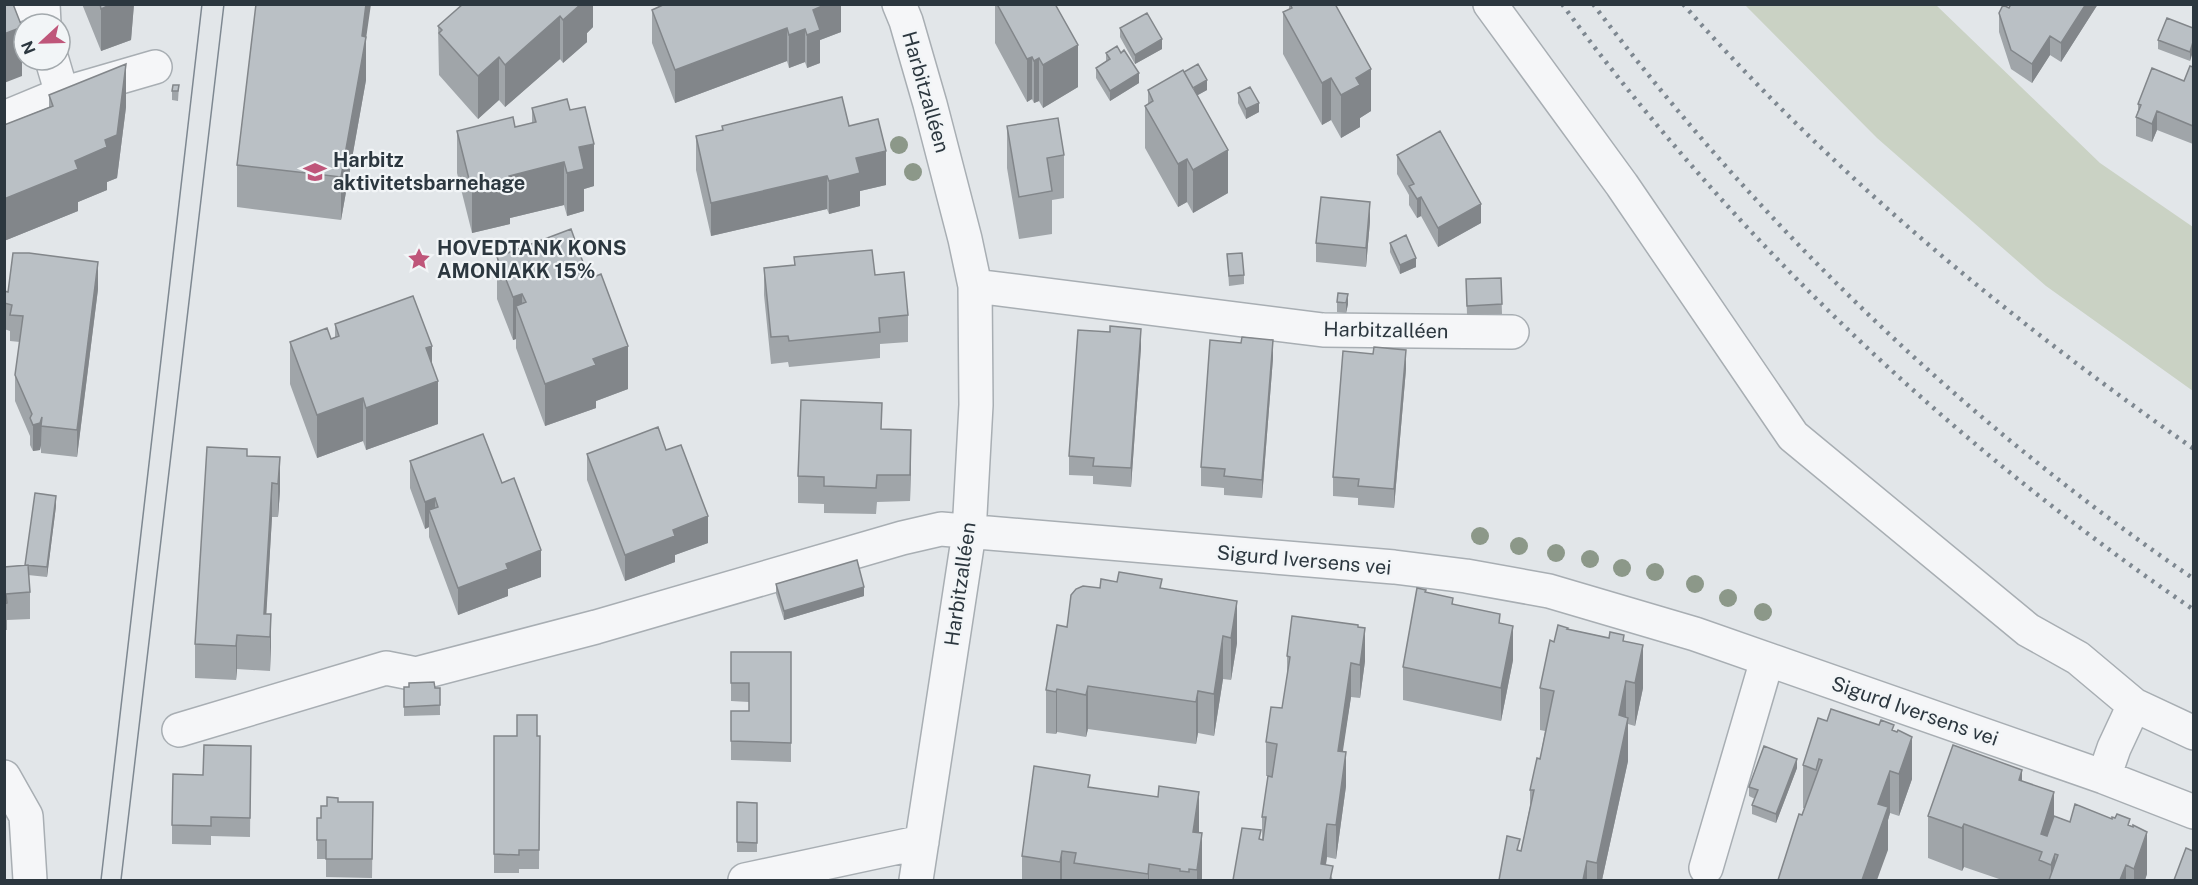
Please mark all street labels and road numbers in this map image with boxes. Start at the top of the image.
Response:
street label: Harbitzalléen [897,29,955,155]
street label: Harbitzalléen [1323,317,1449,343]
street label: Harbitzalléen [939,520,981,648]
street label: Sigurd Iversens vei [1216,540,1392,580]
street label: Sigurd Iversens vei [1828,671,2002,751]

